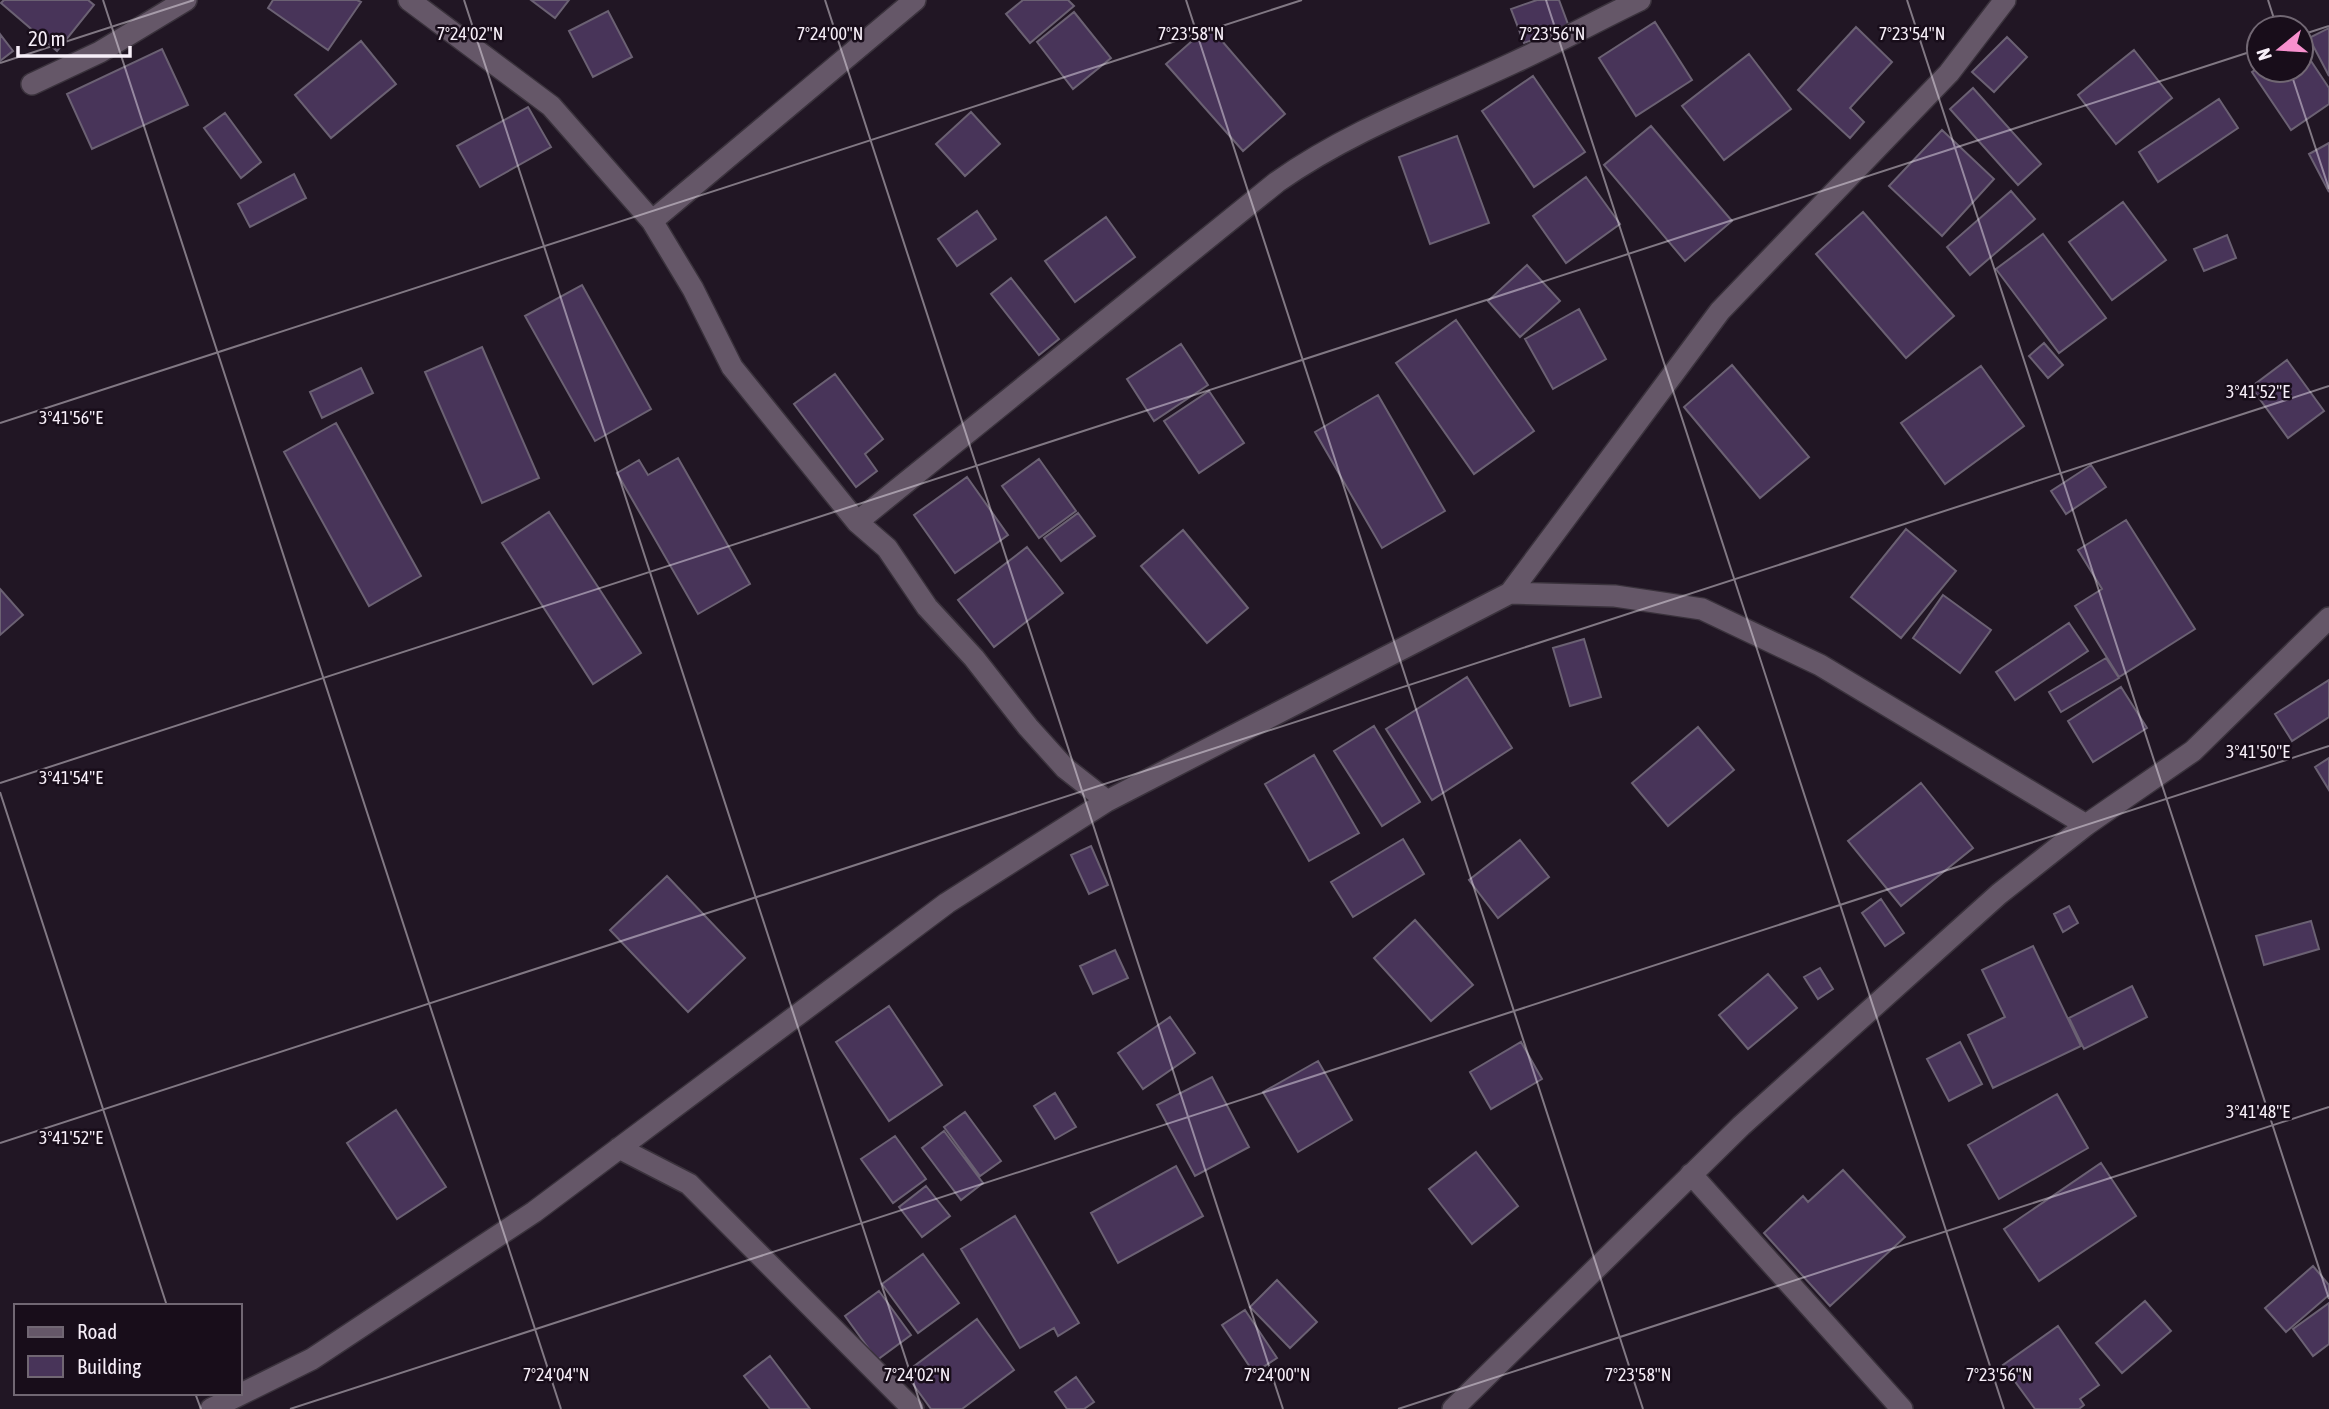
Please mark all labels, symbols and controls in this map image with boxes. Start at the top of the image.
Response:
scale bar [18,14,130,58]
north arrow [2245,14,2315,84]
text: 7°24'02"N [437,23,503,44]
text: 7°24'00"N [797,23,863,44]
text: 7°23'58"N [1158,23,1224,44]
text: 7°23'56"N [1519,23,1585,44]
text: 7°23'54"N [1879,23,1945,44]
text: 20 m [28,26,66,50]
text: N [2252,46,2276,63]
text: 3°41'52"E [2226,381,2290,402]
text: 3°41'56"E [39,407,103,428]
text: 3°41'50"E [2226,741,2290,762]
text: 3°41'54"E [39,767,103,788]
text: 3°41'48"E [2226,1101,2290,1122]
text: 3°41'52"E [39,1127,103,1148]
legend [14,1304,242,1395]
text: Road [77,1319,117,1343]
text: Building [77,1354,141,1378]
text: 7°24'04"N [523,1364,589,1385]
text: 7°24'02"N [884,1364,950,1385]
text: 7°24'00"N [1244,1364,1310,1385]
text: 7°23'58"N [1605,1364,1671,1385]
text: 7°23'56"N [1966,1364,2032,1385]

